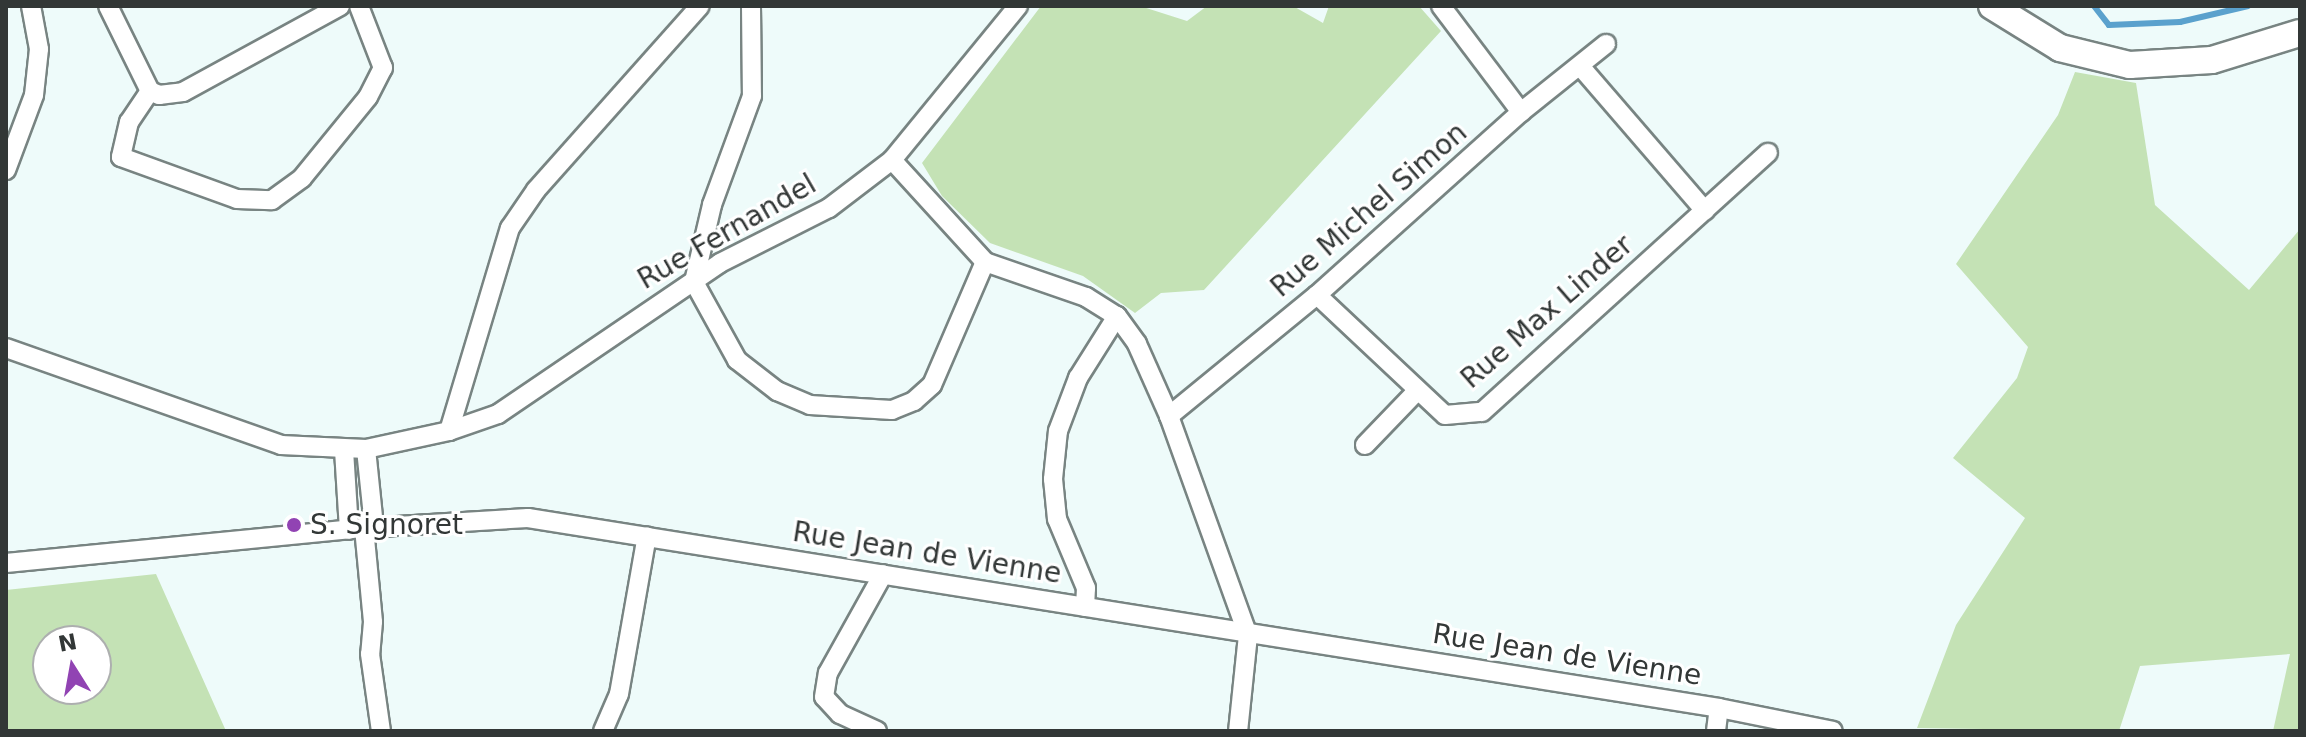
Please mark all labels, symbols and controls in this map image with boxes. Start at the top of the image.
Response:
street label: Rue Michel Simon [1264,116,1474,304]
street label: Rue Fernandel [632,167,822,297]
street label: Rue Max Linder [1454,228,1640,396]
place label: S. Signoret [310,508,463,542]
street label: Rue Jean de Vienne [790,515,1064,591]
marker: S. Signoret [285,516,303,534]
street label: Rue Jean de Vienne [1430,617,1704,693]
north arrow [32,625,112,705]
text: N [56,629,79,657]

